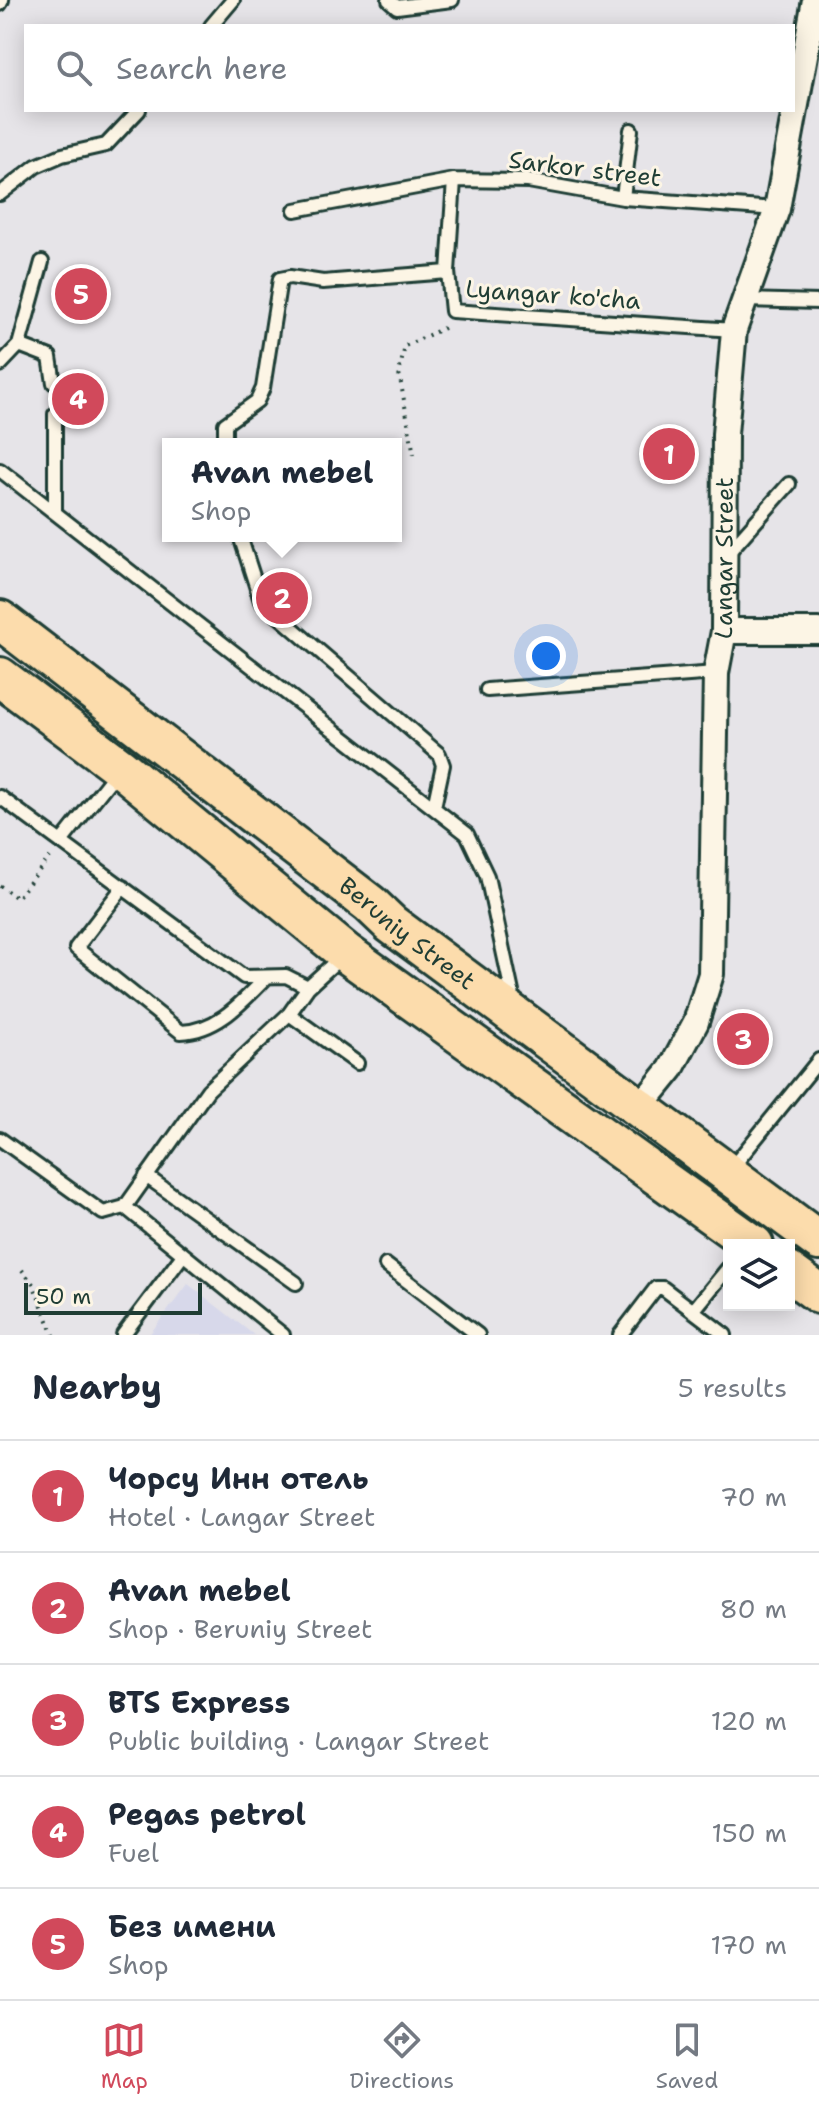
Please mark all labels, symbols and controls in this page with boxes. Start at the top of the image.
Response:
search box [24,24,795,112]
icon: search [52,46,96,90]
text: Search here [116,48,287,89]
street label: Sarkor street [507,144,663,194]
pin: 5 [55,264,107,324]
street label: Lyangar ko'cha [464,273,642,317]
pin: 4 [52,369,104,429]
pin: 1 [643,424,695,484]
popup [162,438,402,542]
text: Avan mebel [191,452,373,493]
street label: Langar Street [707,477,741,642]
text: Shop [191,493,251,528]
pin: 2 [256,568,308,628]
your location [526,636,566,676]
street label: Beruniy Street [332,870,482,997]
pin: 3 [717,1009,769,1069]
map controls [723,1239,795,1311]
button: layers [723,1239,795,1311]
scale bar [24,1279,202,1315]
text: 50 m [36,1282,91,1311]
text: Nearby [32,1364,162,1410]
text: 5 results [678,1370,787,1405]
text: Чорсу Инн отель [108,1458,368,1499]
text: 1 [52,1479,64,1514]
text: 70 m [720,1479,787,1514]
text: Hotel · Langar Street [108,1499,375,1534]
text: Avan mebel [108,1570,291,1611]
text: 2 [49,1591,67,1626]
text: 80 m [720,1591,787,1626]
text: Shop · Beruniy Street [108,1611,372,1646]
text: BTS Express [108,1682,290,1723]
text: 3 [49,1703,67,1738]
text: 120 m [711,1703,787,1738]
text: Public building · Langar Street [108,1723,489,1758]
text: Pegas petrol [108,1794,306,1835]
text: 4 [49,1815,67,1850]
text: 150 m [711,1815,787,1850]
text: Fuel [108,1835,159,1870]
text: Без имени [108,1906,276,1947]
text: 5 [50,1927,66,1962]
text: 170 m [710,1927,787,1962]
text: Shop [108,1947,169,1982]
tab: Map [101,2018,148,2095]
tab: Directions [349,2018,454,2095]
tab: Saved [656,2018,718,2095]

